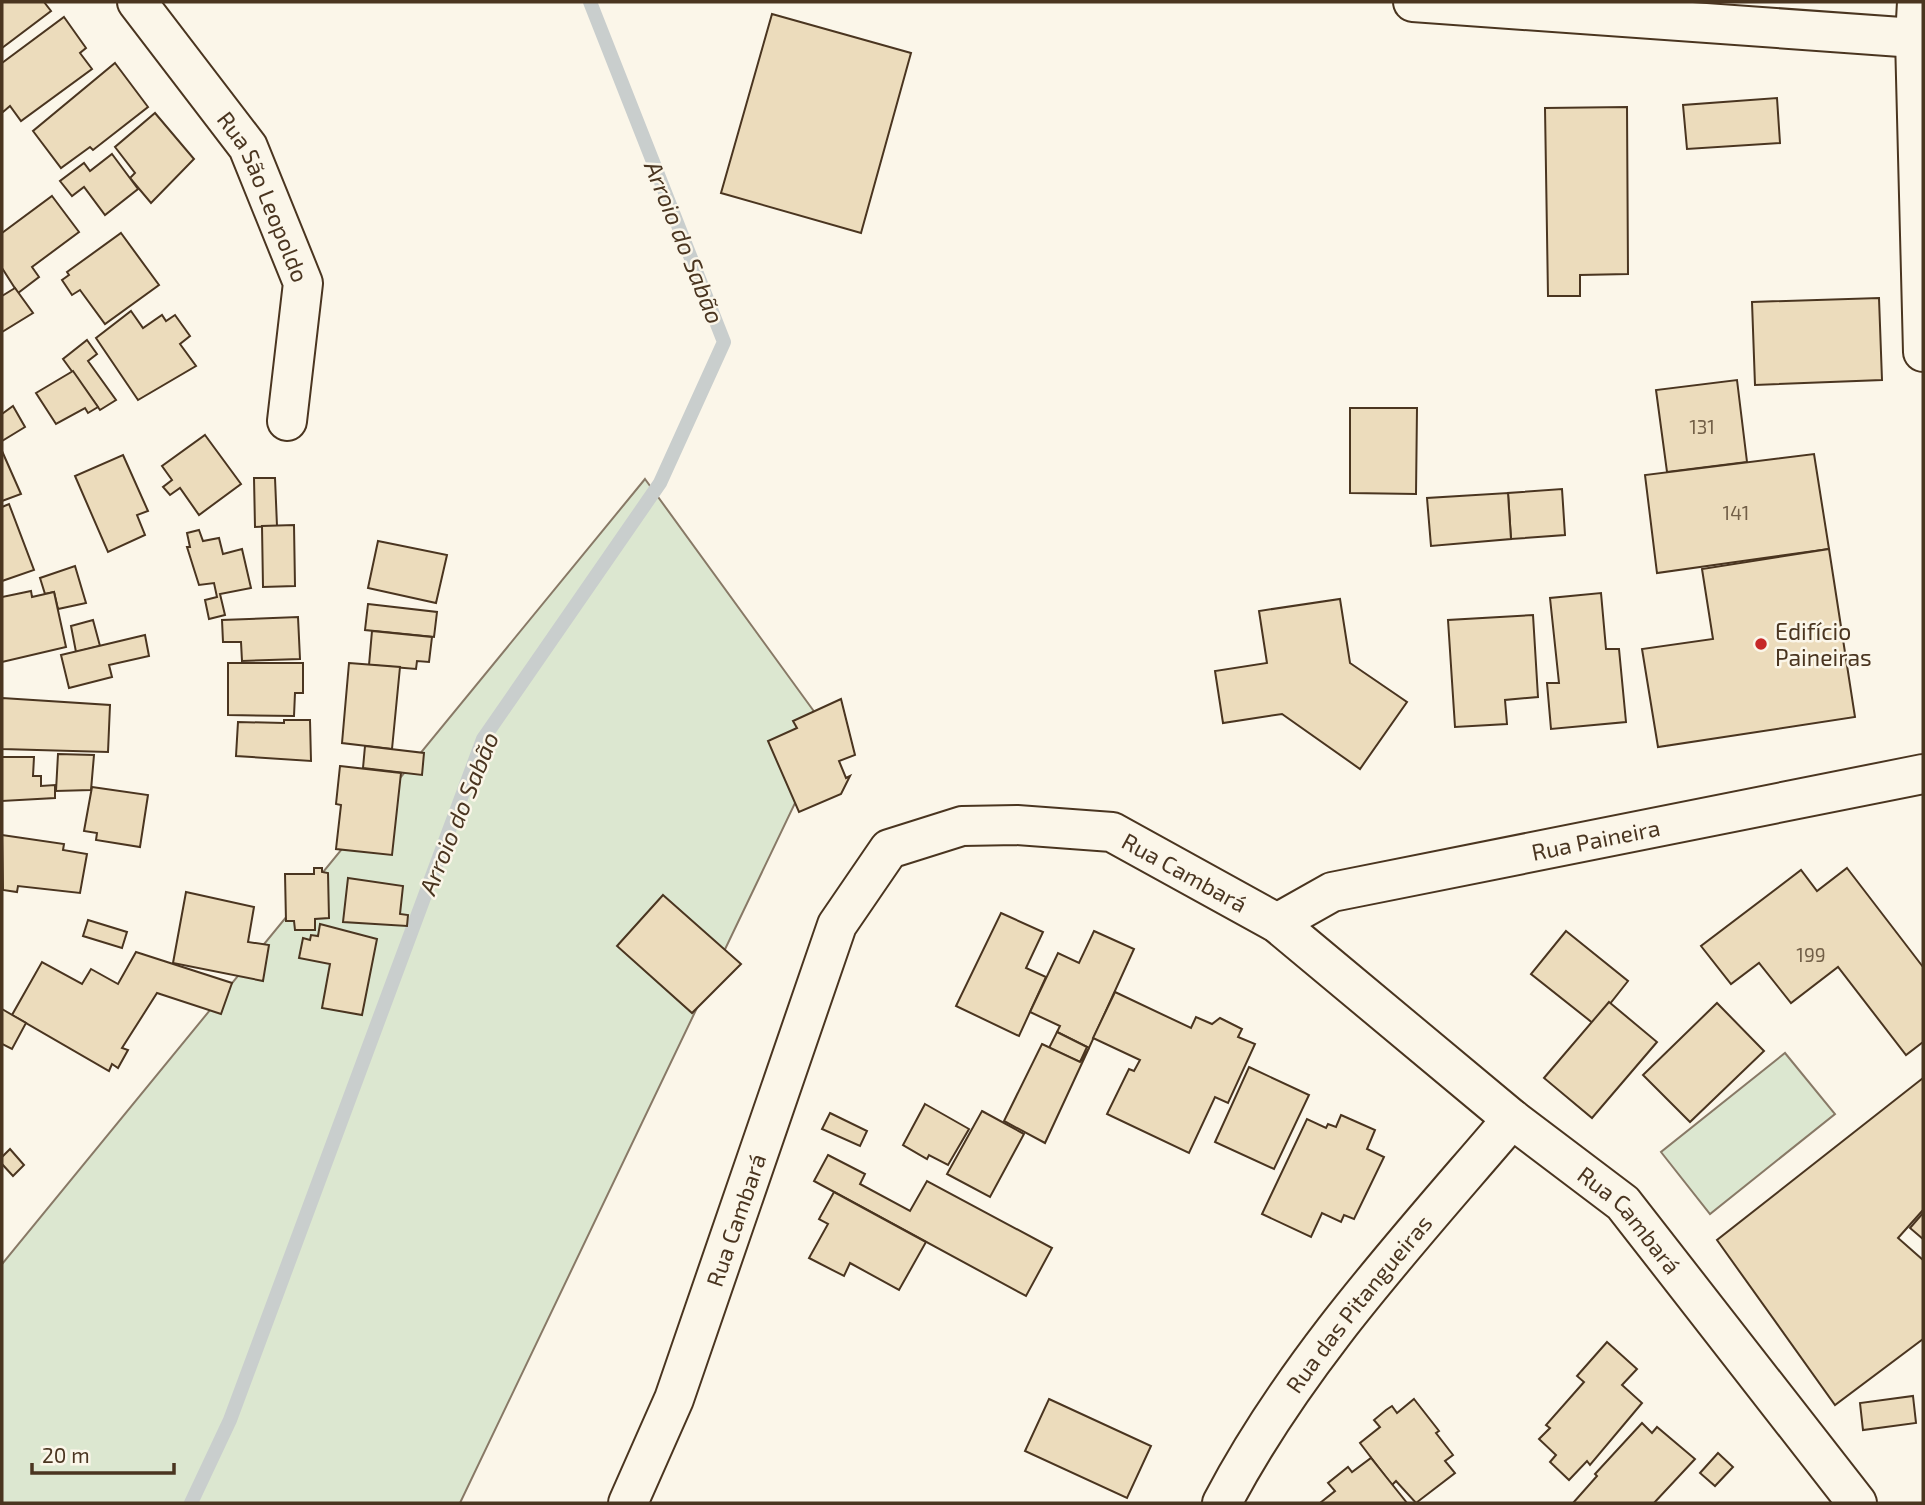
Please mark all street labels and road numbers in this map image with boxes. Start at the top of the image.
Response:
street label: Rua São Leopoldo [212,106,315,286]
street label: Rua Paineira [1529,813,1662,866]
street label: Rua Cambará [1117,826,1252,918]
street label: Rua Cambará [700,1150,771,1290]
street label: Rua Cambará [1572,1160,1687,1279]
street label: Rua das Pitangueiras [1279,1209,1437,1398]

